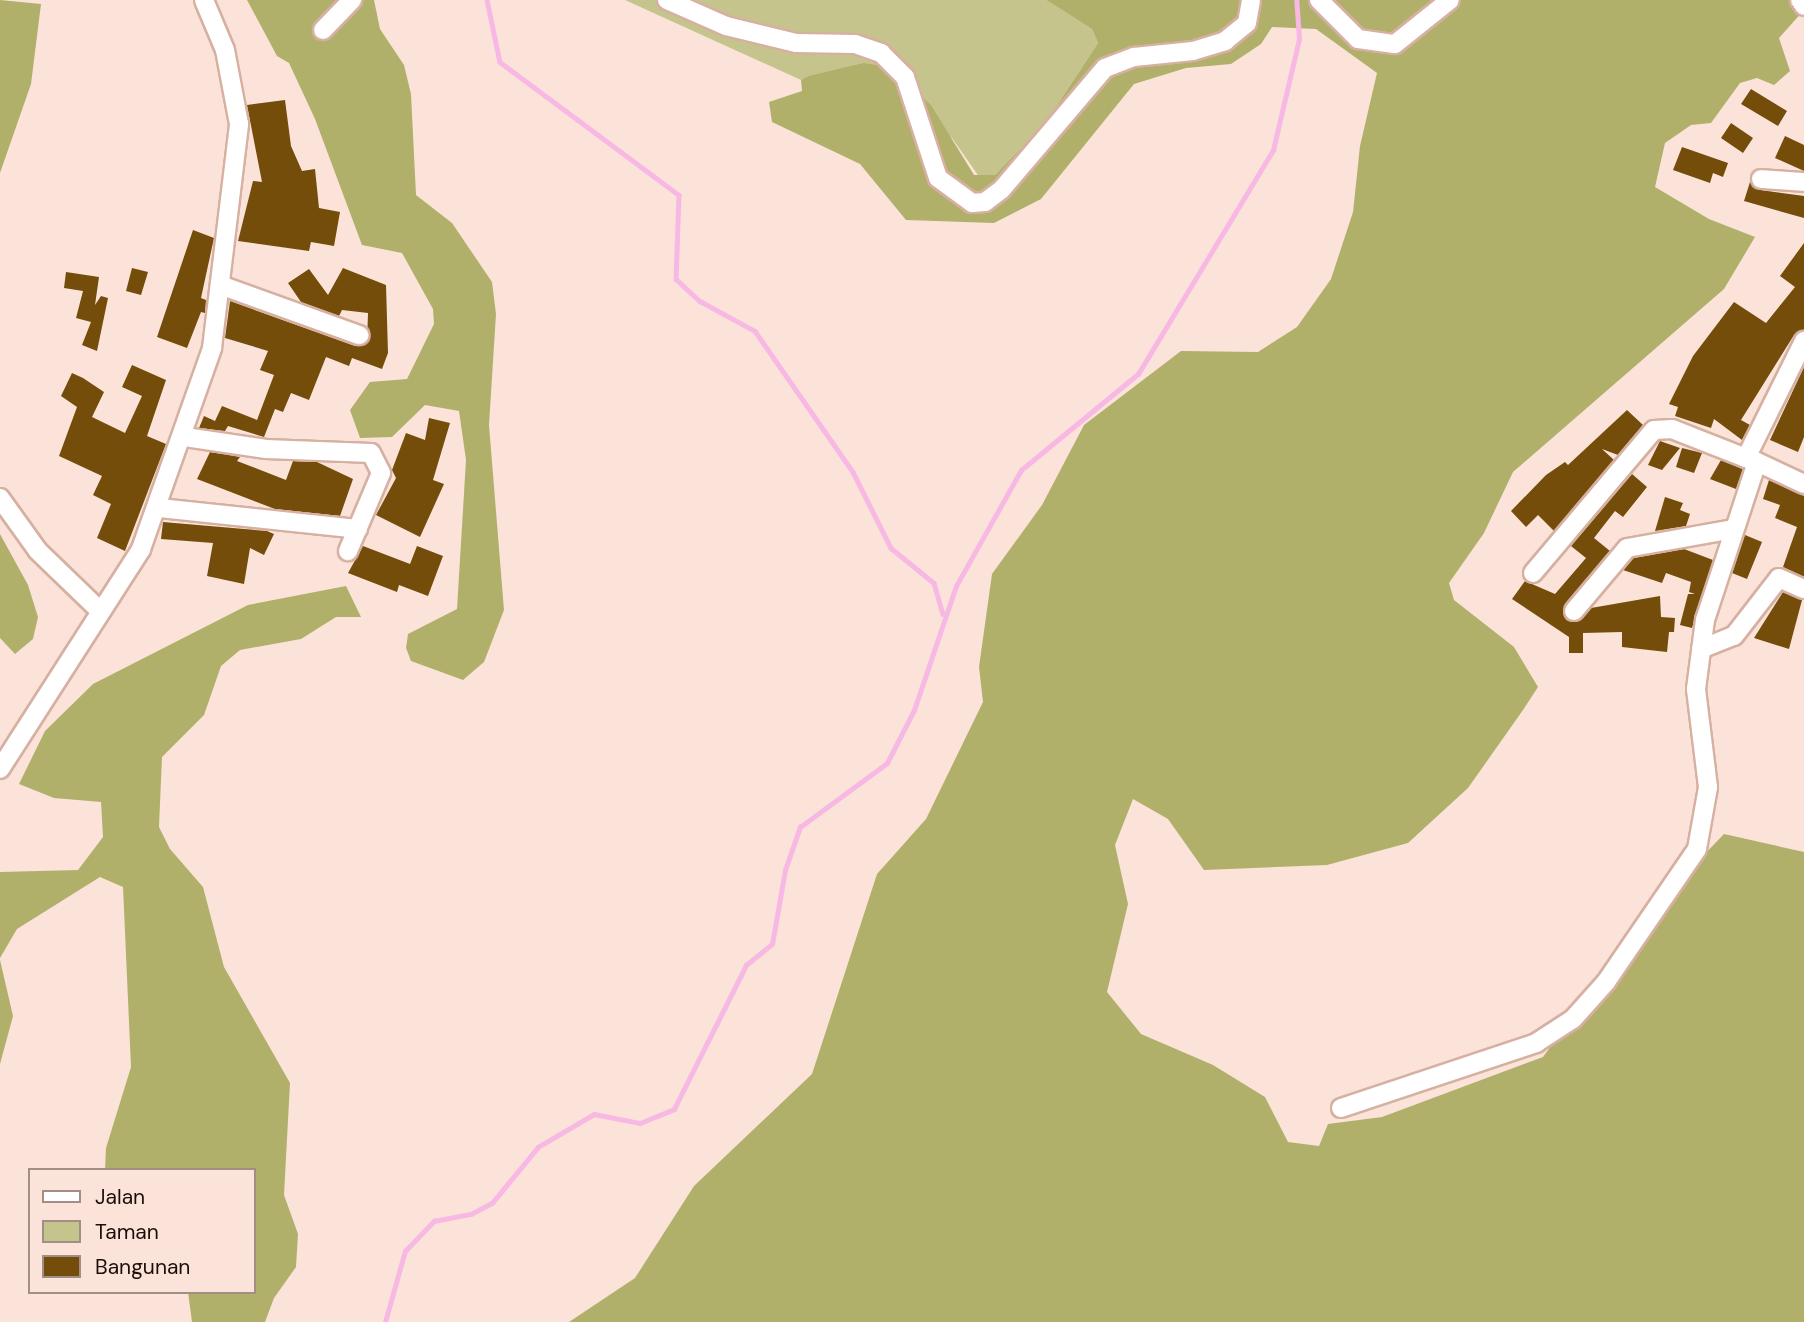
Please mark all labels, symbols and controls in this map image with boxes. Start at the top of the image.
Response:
legend [28,1168,256,1294]
text: Jalan [95,1183,145,1211]
text: Taman [95,1218,159,1246]
text: Bangunan [95,1253,190,1281]

